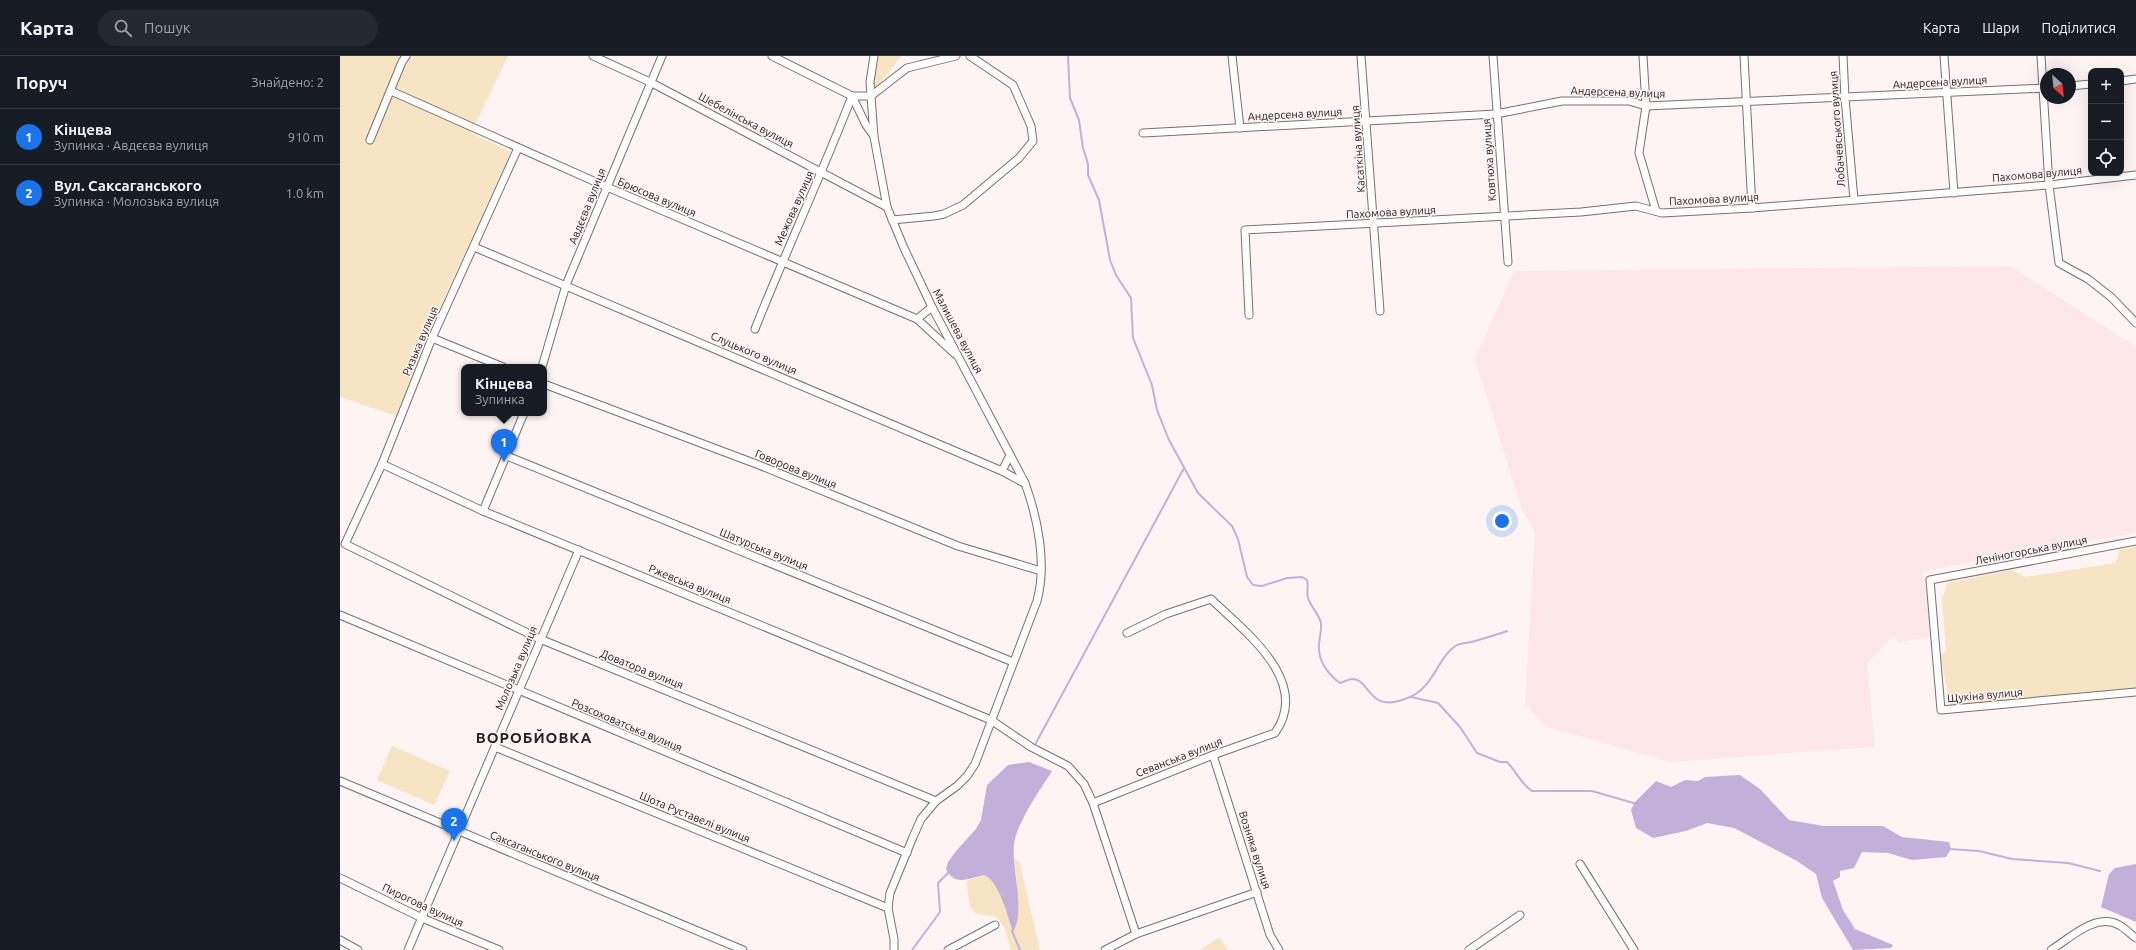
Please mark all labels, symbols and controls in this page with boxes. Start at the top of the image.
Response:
search box [98,10,378,46]
text: Карта [20,17,74,39]
icon: search [112,17,134,39]
text: Пошук [144,19,190,36]
text: Карта [1923,20,1960,36]
text: Шари [1982,20,2020,36]
text: Поділитися [2042,20,2116,36]
north arrow [2040,68,2076,104]
map controls [2088,68,2124,176]
button: + [2088,68,2124,104]
street label: Лобачевського вулиця [1827,70,1847,188]
text: Поруч [16,73,67,92]
street label: Андерсена вулиця [1892,74,1988,90]
text: Знайдено: 2 [251,75,324,89]
street label: Андерсена вулиця [1570,84,1666,100]
street label: Шебелінська вулиця [696,90,796,150]
button: − [2088,104,2124,140]
street label: Касаткіна вулиця [1349,105,1367,193]
street label: Андерсена вулиця [1247,106,1343,122]
street label: Ковтюха вулиця [1480,118,1498,202]
text: Кінцева [54,121,112,138]
text: 1 [25,130,33,144]
text: 910 m [288,130,324,144]
text: Зупинка · Авдєєва вулиця [54,138,208,152]
button: locate [2088,140,2124,176]
street label: Пахомова вулиця [1992,164,2082,184]
street label: Авдєєва вулиця [566,166,608,246]
street label: Межова вулиця [772,169,816,247]
street label: Брюсова вулиця [616,175,698,219]
text: Вул. Саксаганського [54,177,202,194]
text: 2 [25,186,33,200]
text: 1.0 km [285,186,324,200]
street label: Пахомова вулиця [1669,191,1759,207]
text: Зупинка · Молозька вулиця [54,194,219,208]
street label: Пахомова вулиця [1346,204,1436,220]
street label: Малишева вулиця [931,287,985,375]
street label: Ризька вулиця [400,304,440,378]
street label: Слуцького вулиця [709,329,799,377]
popup [461,364,547,416]
text: Кінцева [475,375,533,392]
text: Зупинка [475,392,525,406]
pin: 1 [491,429,517,462]
street label: Говорова вулиця [753,447,839,491]
your location [1492,511,1512,531]
street label: Шатурська вулиця [718,526,810,572]
street label: Леніногорська вулиця [1974,533,2088,567]
street label: Ржевська вулиця [647,562,733,606]
street label: Молозька вулиця [493,624,539,712]
street label: Доватора вулиця [599,647,685,691]
street label: Щукіна вулиця [1947,686,2023,704]
street label: Розсоховатська вулиця [570,696,684,754]
district label: ВОРОБЙОВКА [476,728,592,746]
street label: Севанська вулиця [1134,735,1224,779]
street label: Шота Руставелі вулиця [638,789,752,845]
pin: 2 [441,808,467,841]
street label: Возняка вулиця [1237,810,1273,890]
street label: Саксаганського вулиця [488,828,602,884]
street label: Пирогова вулиця [380,881,466,929]

